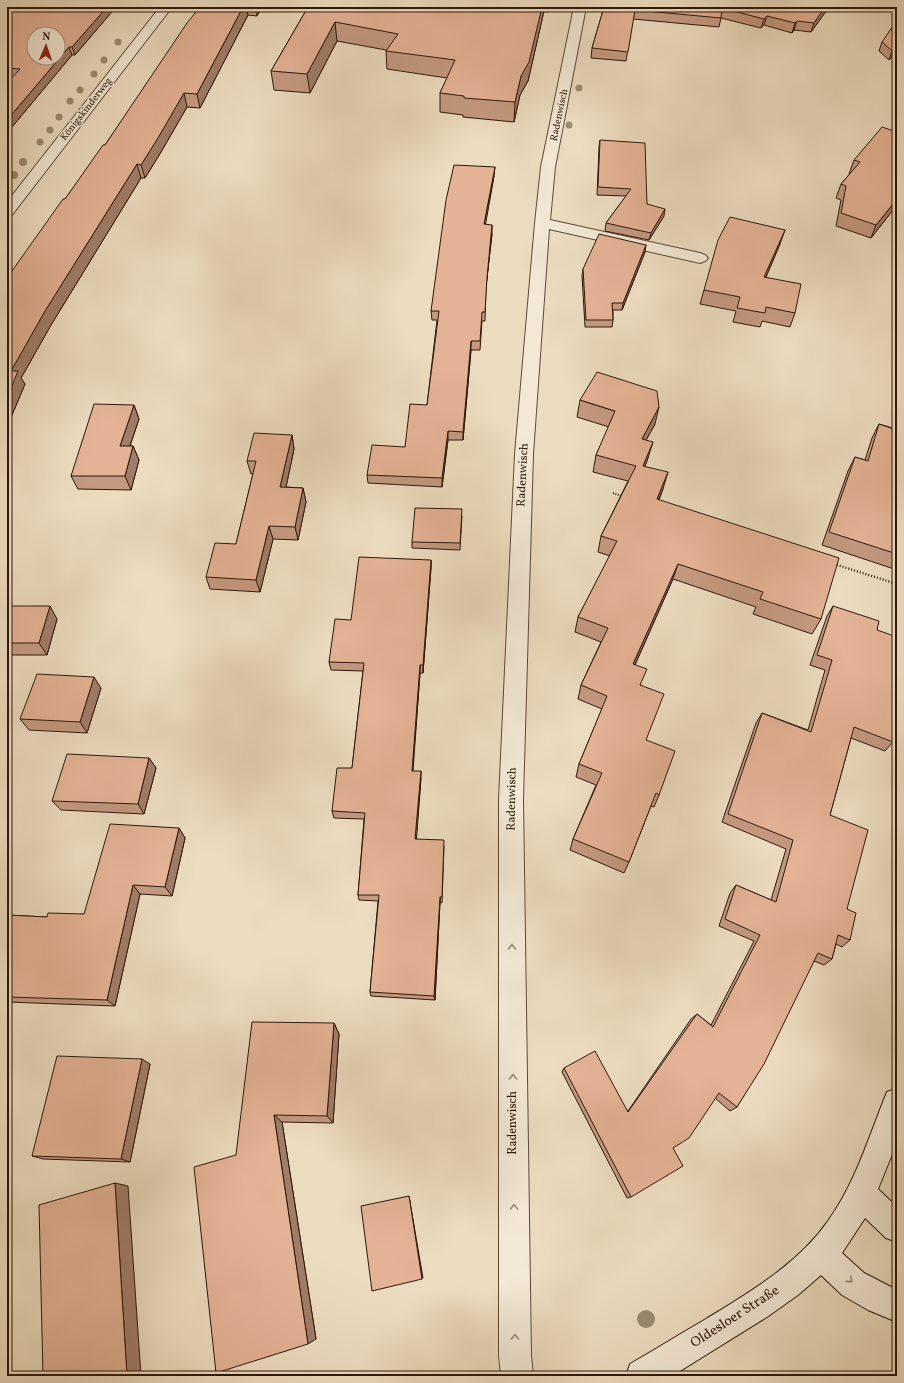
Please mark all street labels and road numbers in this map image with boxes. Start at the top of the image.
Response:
street label: Königskinderweg [57,75,115,143]
street label: Radenwisch [547,88,571,142]
street label: Radenwisch [513,443,533,507]
street label: Radenwisch [503,767,521,831]
street label: Radenwisch [505,1091,521,1155]
street label: Oldesloer Straße [687,1281,783,1353]

